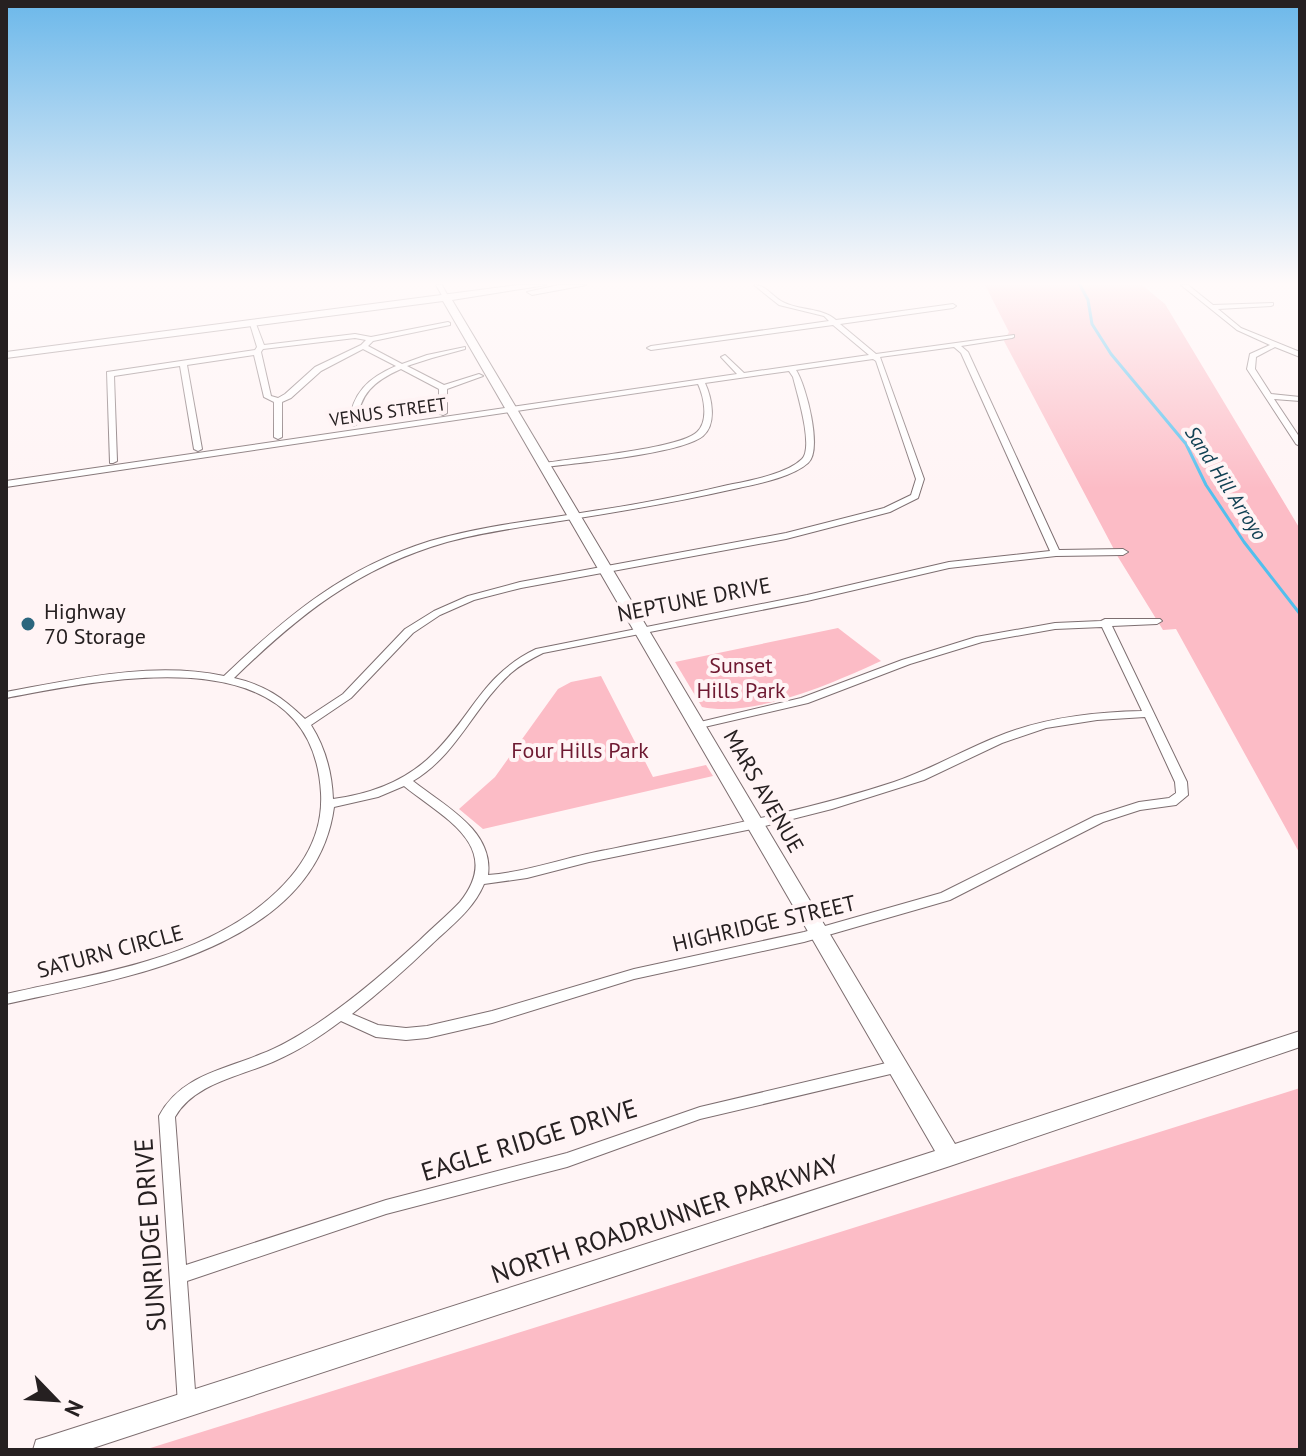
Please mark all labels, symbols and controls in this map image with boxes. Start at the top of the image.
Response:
street label: VENUS STREET [327,392,448,431]
water label: Sand Hill Arroyo [1179,421,1273,545]
street label: NEPTUNE DRIVE [615,570,773,628]
place label: Highway 70 Storage [44,597,146,650]
marker: Highway 70 Storage [19,615,37,633]
park label: Sunset Hills Park [696,651,786,704]
street label: MARS AVENUE [718,725,810,857]
park label: Four Hills Park [511,736,649,764]
street label: HIGHRIDGE STREET [670,888,858,958]
street label: SATURN CIRCLE [34,918,186,984]
street label: EAGLE RIDGE DRIVE [417,1091,641,1188]
street label: SUNRIDGE DRIVE [126,1137,173,1333]
street label: NORTH ROADRUNNER PARKWAY [487,1146,843,1290]
north arrow [16,1360,96,1440]
text: N [58,1396,90,1421]

